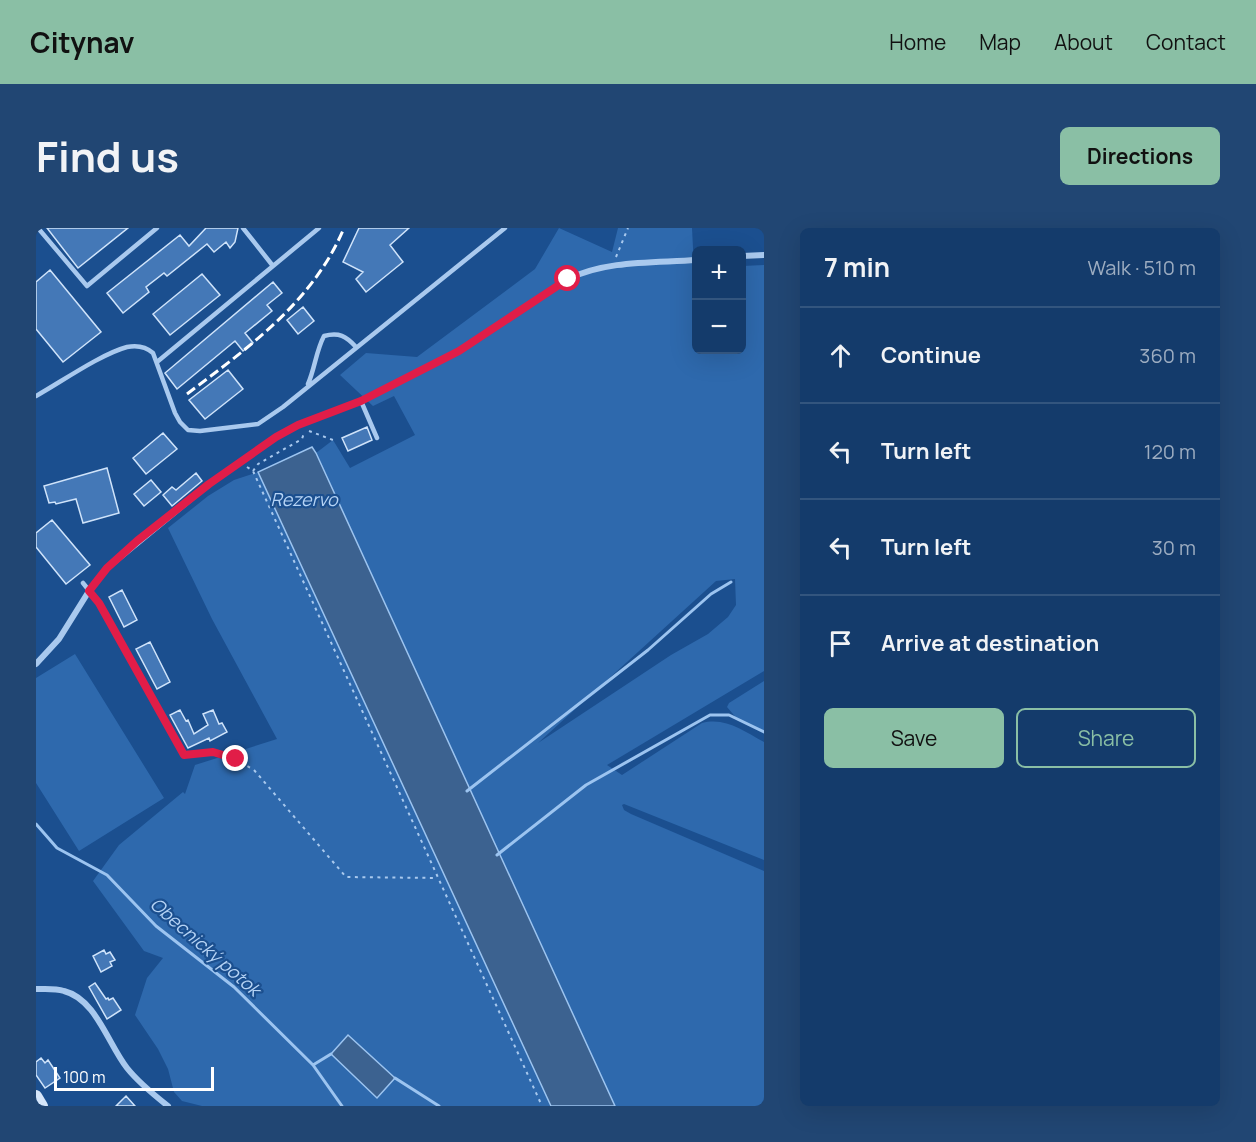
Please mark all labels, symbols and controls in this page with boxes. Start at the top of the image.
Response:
text: Citynav [30,23,134,61]
text: Home [889,28,946,56]
text: Map [979,28,1021,56]
text: About [1054,28,1113,56]
text: Contact [1146,28,1226,56]
text: Find us [36,127,179,185]
button: Directions [1060,127,1220,185]
map controls [692,246,746,354]
button: + [692,246,746,300]
text: 7 min [824,249,890,285]
text: Walk · 510 m [1087,254,1196,281]
route start [554,265,580,291]
button: − [692,300,746,354]
icon: ahead [824,339,857,372]
text: Continue [881,340,981,370]
text: 360 m [1139,342,1196,369]
icon: left [824,435,857,468]
text: Turn left [881,436,971,466]
text: 120 m [1144,438,1196,465]
water label: Rezervo [270,487,339,511]
icon: left [824,531,857,564]
text: Turn left [881,532,971,562]
text: 30 m [1152,534,1196,561]
icon: arrive [824,627,857,660]
text: Arrive at destination [881,628,1099,658]
button: Save [824,708,1004,768]
button: Share [1016,708,1196,768]
route end [222,745,248,771]
water label: Obecnický potok [145,892,268,1003]
scale bar [54,1064,214,1092]
text: 100 m [63,1066,106,1088]

